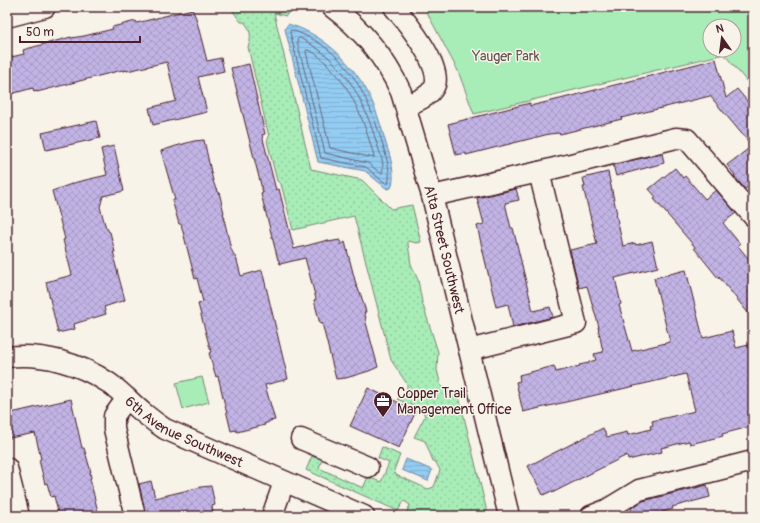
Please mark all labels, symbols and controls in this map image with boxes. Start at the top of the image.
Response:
scale bar [20,18,140,44]
north arrow [702,18,742,58]
text: N [715,21,725,36]
text: 50 m [26,25,54,40]
park label: Yauger Park [471,48,540,65]
street label: Alta Street Southwest [421,183,469,316]
place label: Copper Trail Management Office [397,385,512,418]
office icon: Copper Trail Management Office [372,390,394,418]
street label: 6th Avenue Southwest [122,392,246,471]

